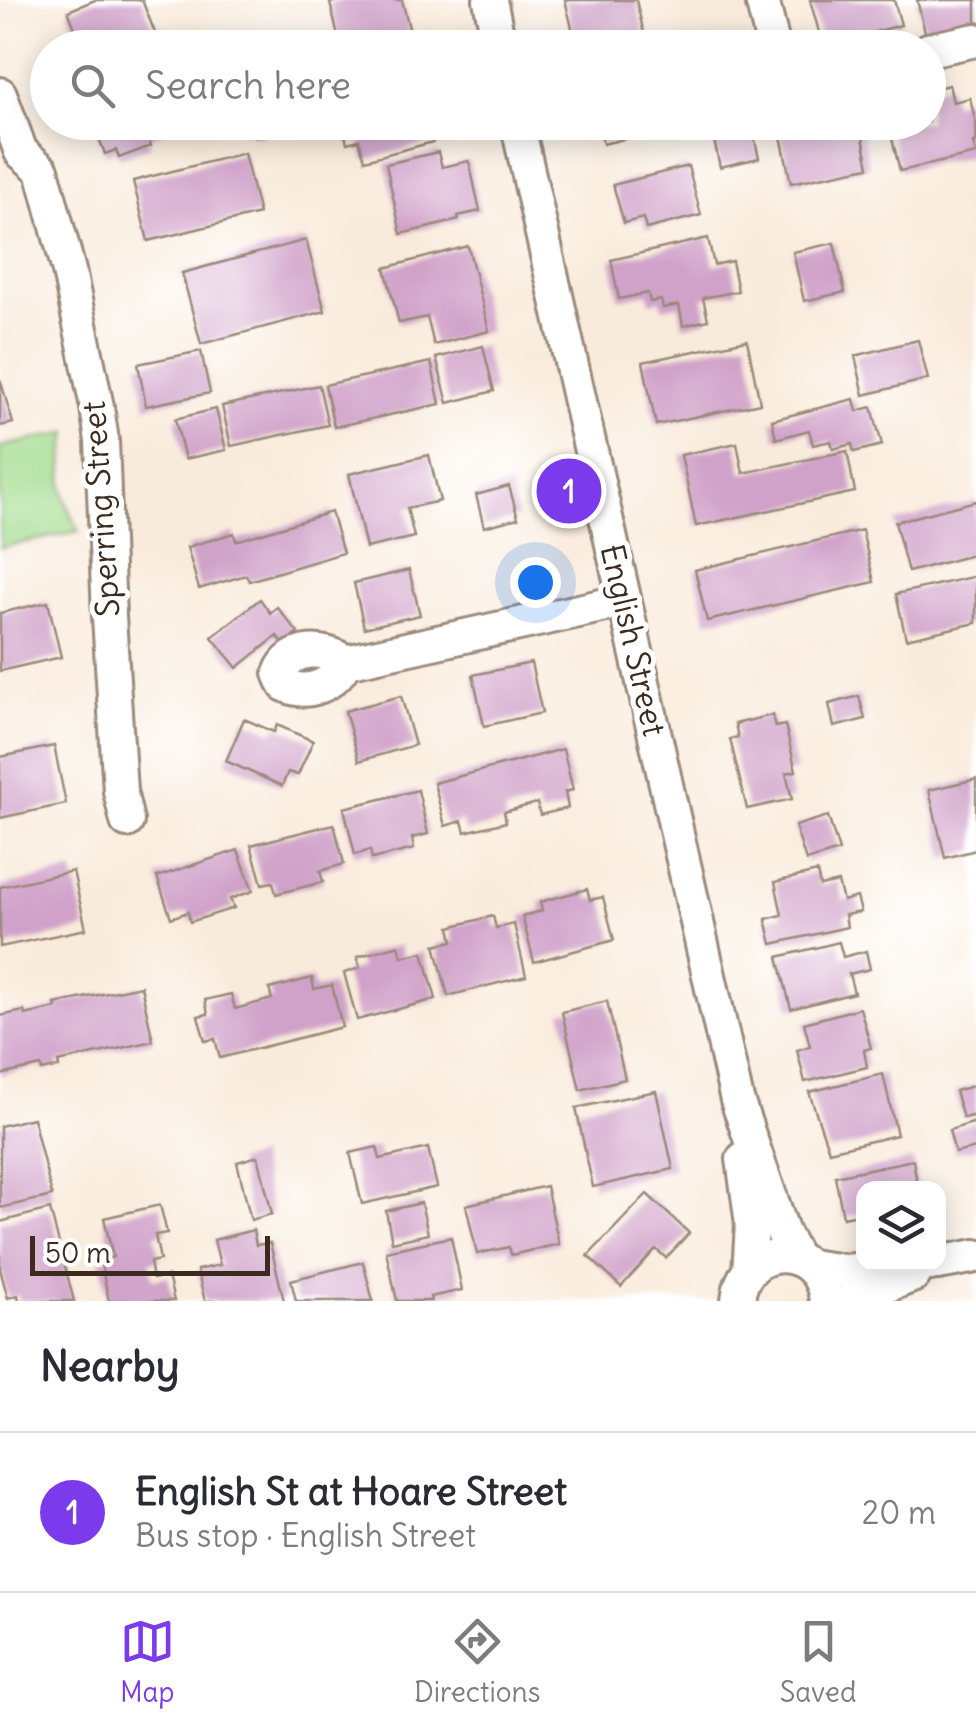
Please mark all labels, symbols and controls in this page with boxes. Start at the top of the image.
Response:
search box [30,30,946,140]
icon: search [65,58,120,113]
text: Search here [145,62,351,109]
street label: Sperring Street [73,400,128,618]
pin: 1 [536,454,602,528]
street label: English Street [592,540,675,740]
your location [510,557,561,608]
map controls [856,1181,946,1271]
button: layers [856,1181,946,1271]
scale bar [30,1231,270,1276]
text: 50 m [45,1235,111,1271]
text: Nearby [40,1340,179,1392]
text: English St at Hoare Street [135,1468,567,1515]
text: 1 [66,1492,79,1533]
text: 20 m [862,1492,936,1533]
text: Bus stop · English Street [135,1515,476,1556]
tab: Map [120,1614,175,1710]
tab: Directions [414,1614,540,1710]
tab: Saved [780,1614,856,1710]

